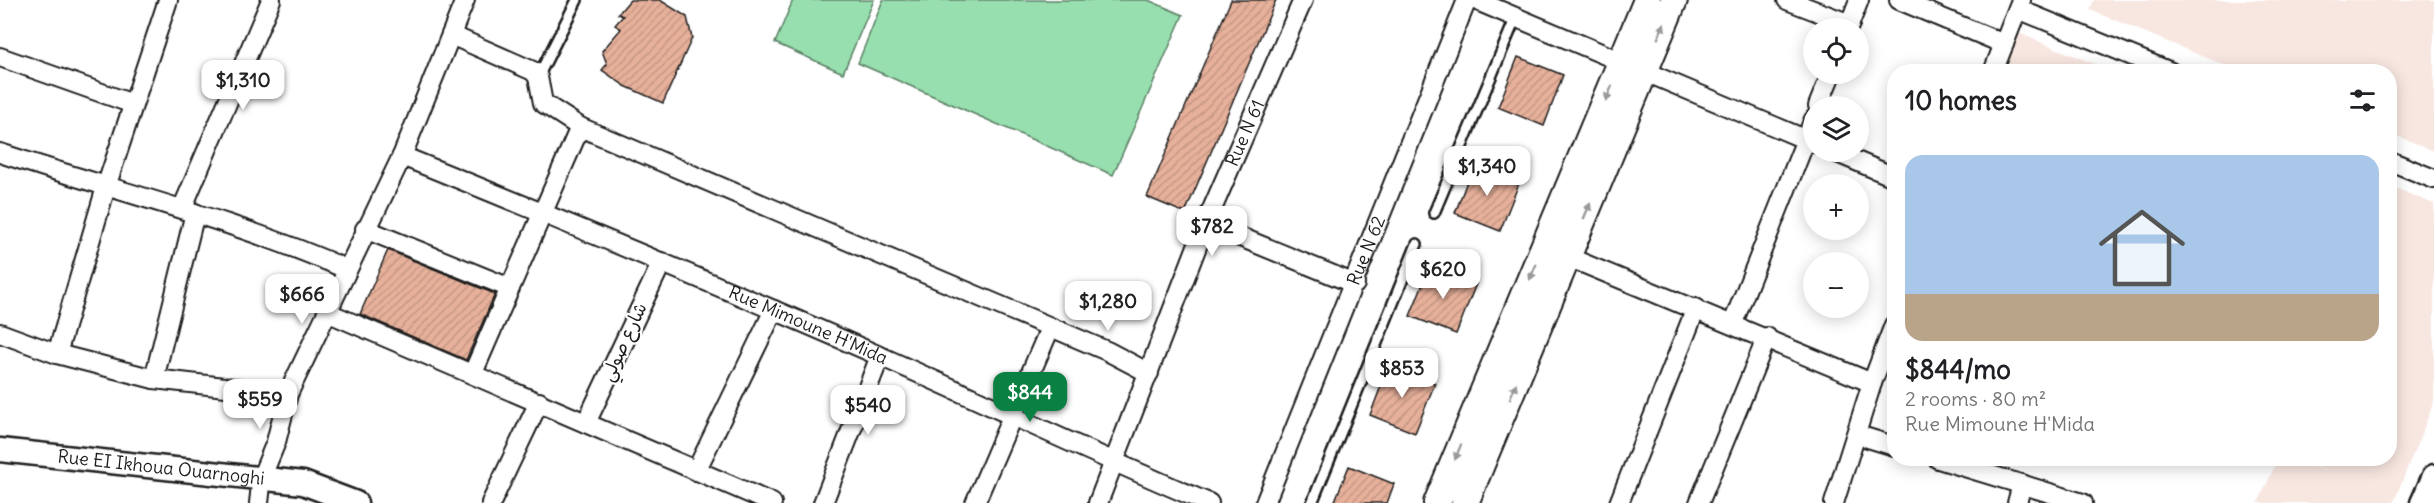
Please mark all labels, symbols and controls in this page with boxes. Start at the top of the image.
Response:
map controls [1803,18,1869,318]
button: locate [1803,18,1869,84]
one-way arrow [1656,21,1666,39]
pin: $1,310 [194,60,292,111]
text: $1,310 [215,67,271,92]
one-way arrow [1604,84,1614,102]
text: 10 homes [1905,84,2017,117]
icon: filters [2346,84,2379,117]
street label: Rue N 61 [1220,96,1269,170]
button: layers [1803,96,1869,162]
pin: $1,340 [1438,146,1536,197]
text: $1,340 [1458,153,1516,178]
button: + [1803,174,1869,240]
icon: home [2088,194,2196,302]
one-way arrow [1583,202,1592,220]
pin: $782 [1176,206,1248,257]
street label: Rue N 62 [1342,212,1390,288]
text: $782 [1190,213,1234,238]
pin: $620 [1407,249,1479,300]
button: − [1803,252,1869,318]
text: $620 [1420,256,1466,281]
one-way arrow [1528,264,1538,282]
pin: $666 [266,274,338,325]
street label: Rue Mimoune H'Mida [725,280,892,369]
text: $666 [279,281,325,306]
pin: $1,280 [1059,281,1157,332]
text: $1,280 [1079,288,1137,313]
street label: شارع صولي [595,299,656,387]
pin: $853 [1366,348,1438,399]
text: $844/mo [1905,353,2011,386]
text: $853 [1379,355,1425,380]
pin: $844 [994,372,1066,423]
pin: $559 [224,379,296,430]
text: $844 [1007,379,1053,404]
one-way arrow [1508,382,1518,400]
pin: $540 [832,385,904,436]
text: $559 [237,386,283,411]
text: 2 rooms · 80 m² [1905,386,2046,411]
text: $540 [844,392,892,417]
text: Rue Mimoune H'Mida [1905,411,2095,436]
street label: Rue EI Ikhoua Ouarnoghi [56,444,266,490]
one-way arrow [1453,444,1463,462]

